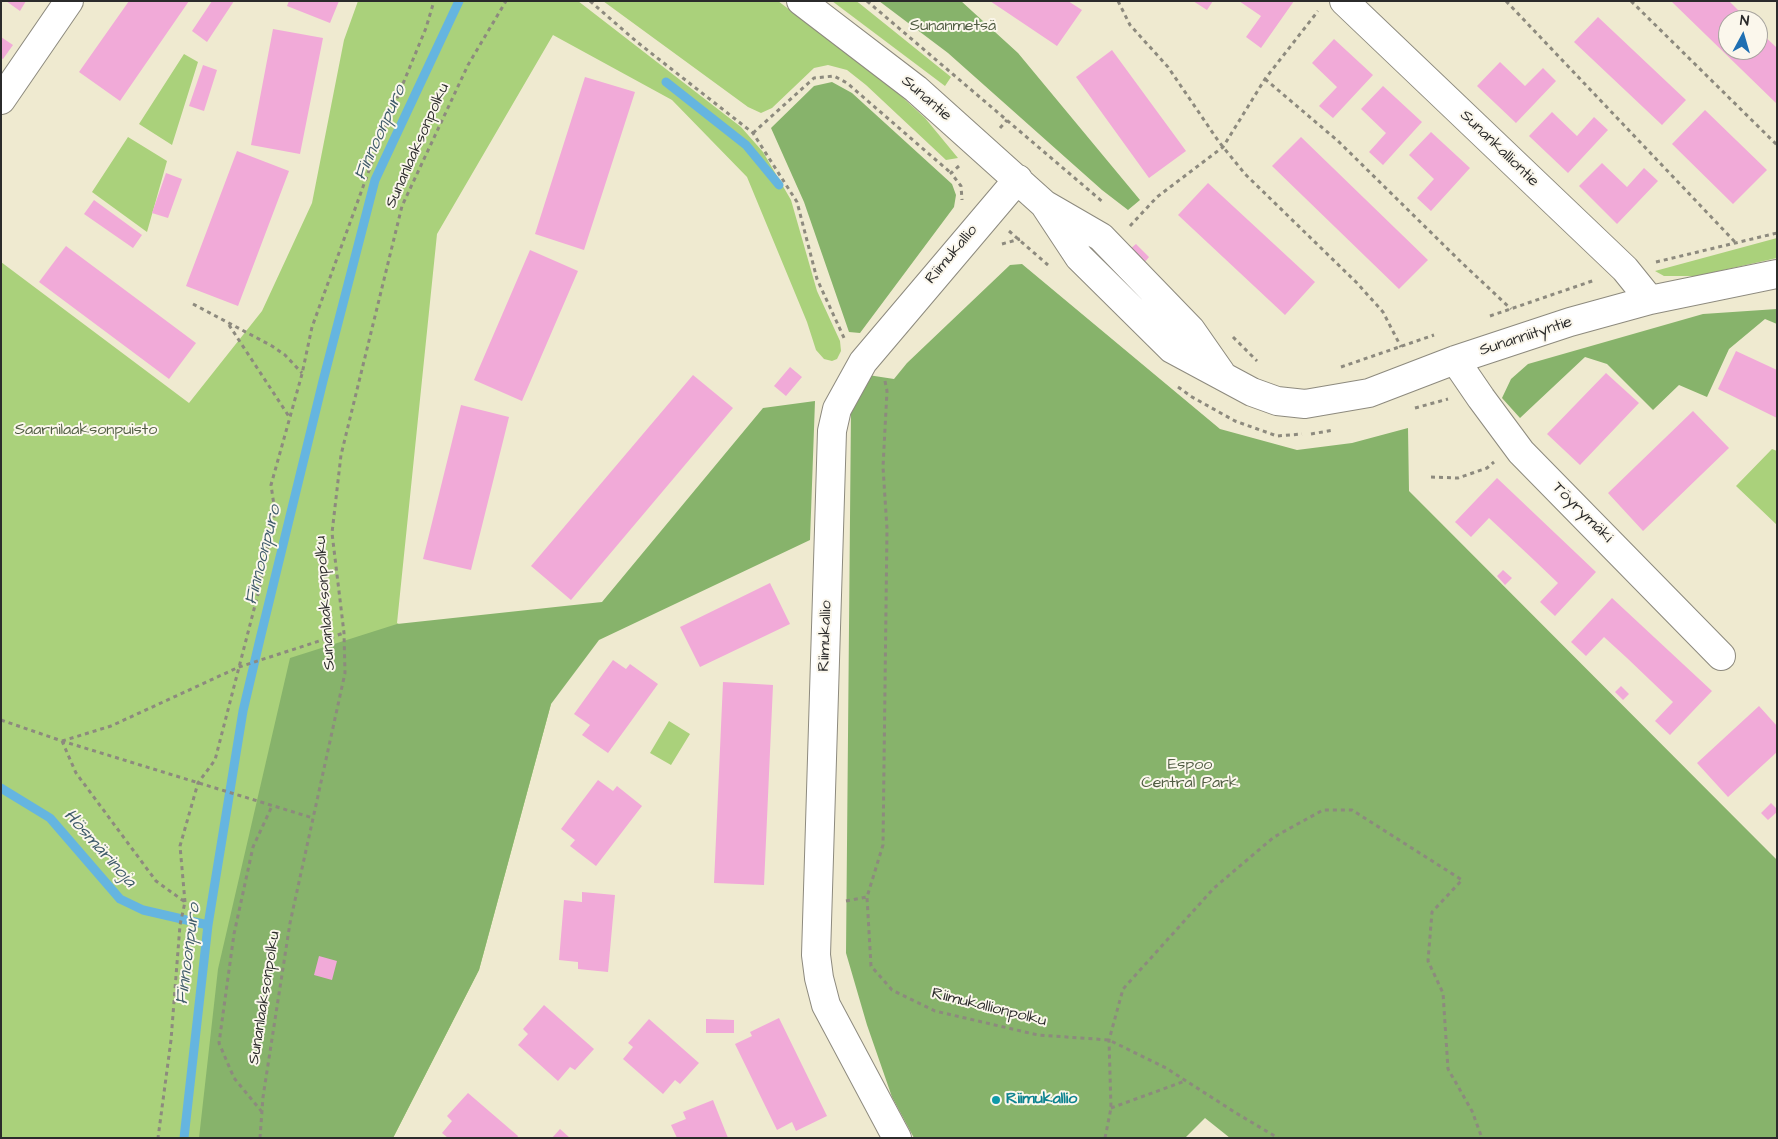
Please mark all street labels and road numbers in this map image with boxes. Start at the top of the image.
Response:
street label: Sunantie [897,72,955,126]
street label: Sunanlaaksonpolku [382,81,454,211]
street label: Sunankalliontie [1455,106,1543,192]
street label: Riimukallio [922,222,982,288]
street label: Sunanniityntie [1477,313,1575,361]
street label: Töyrymäki [1548,479,1616,547]
street label: Sunanlaaksonpolku [312,535,340,671]
street label: Riimukallio [815,600,837,672]
street label: Sunanlaaksonpolku [245,930,285,1066]
street label: Riimukallionpolku [930,984,1048,1032]

